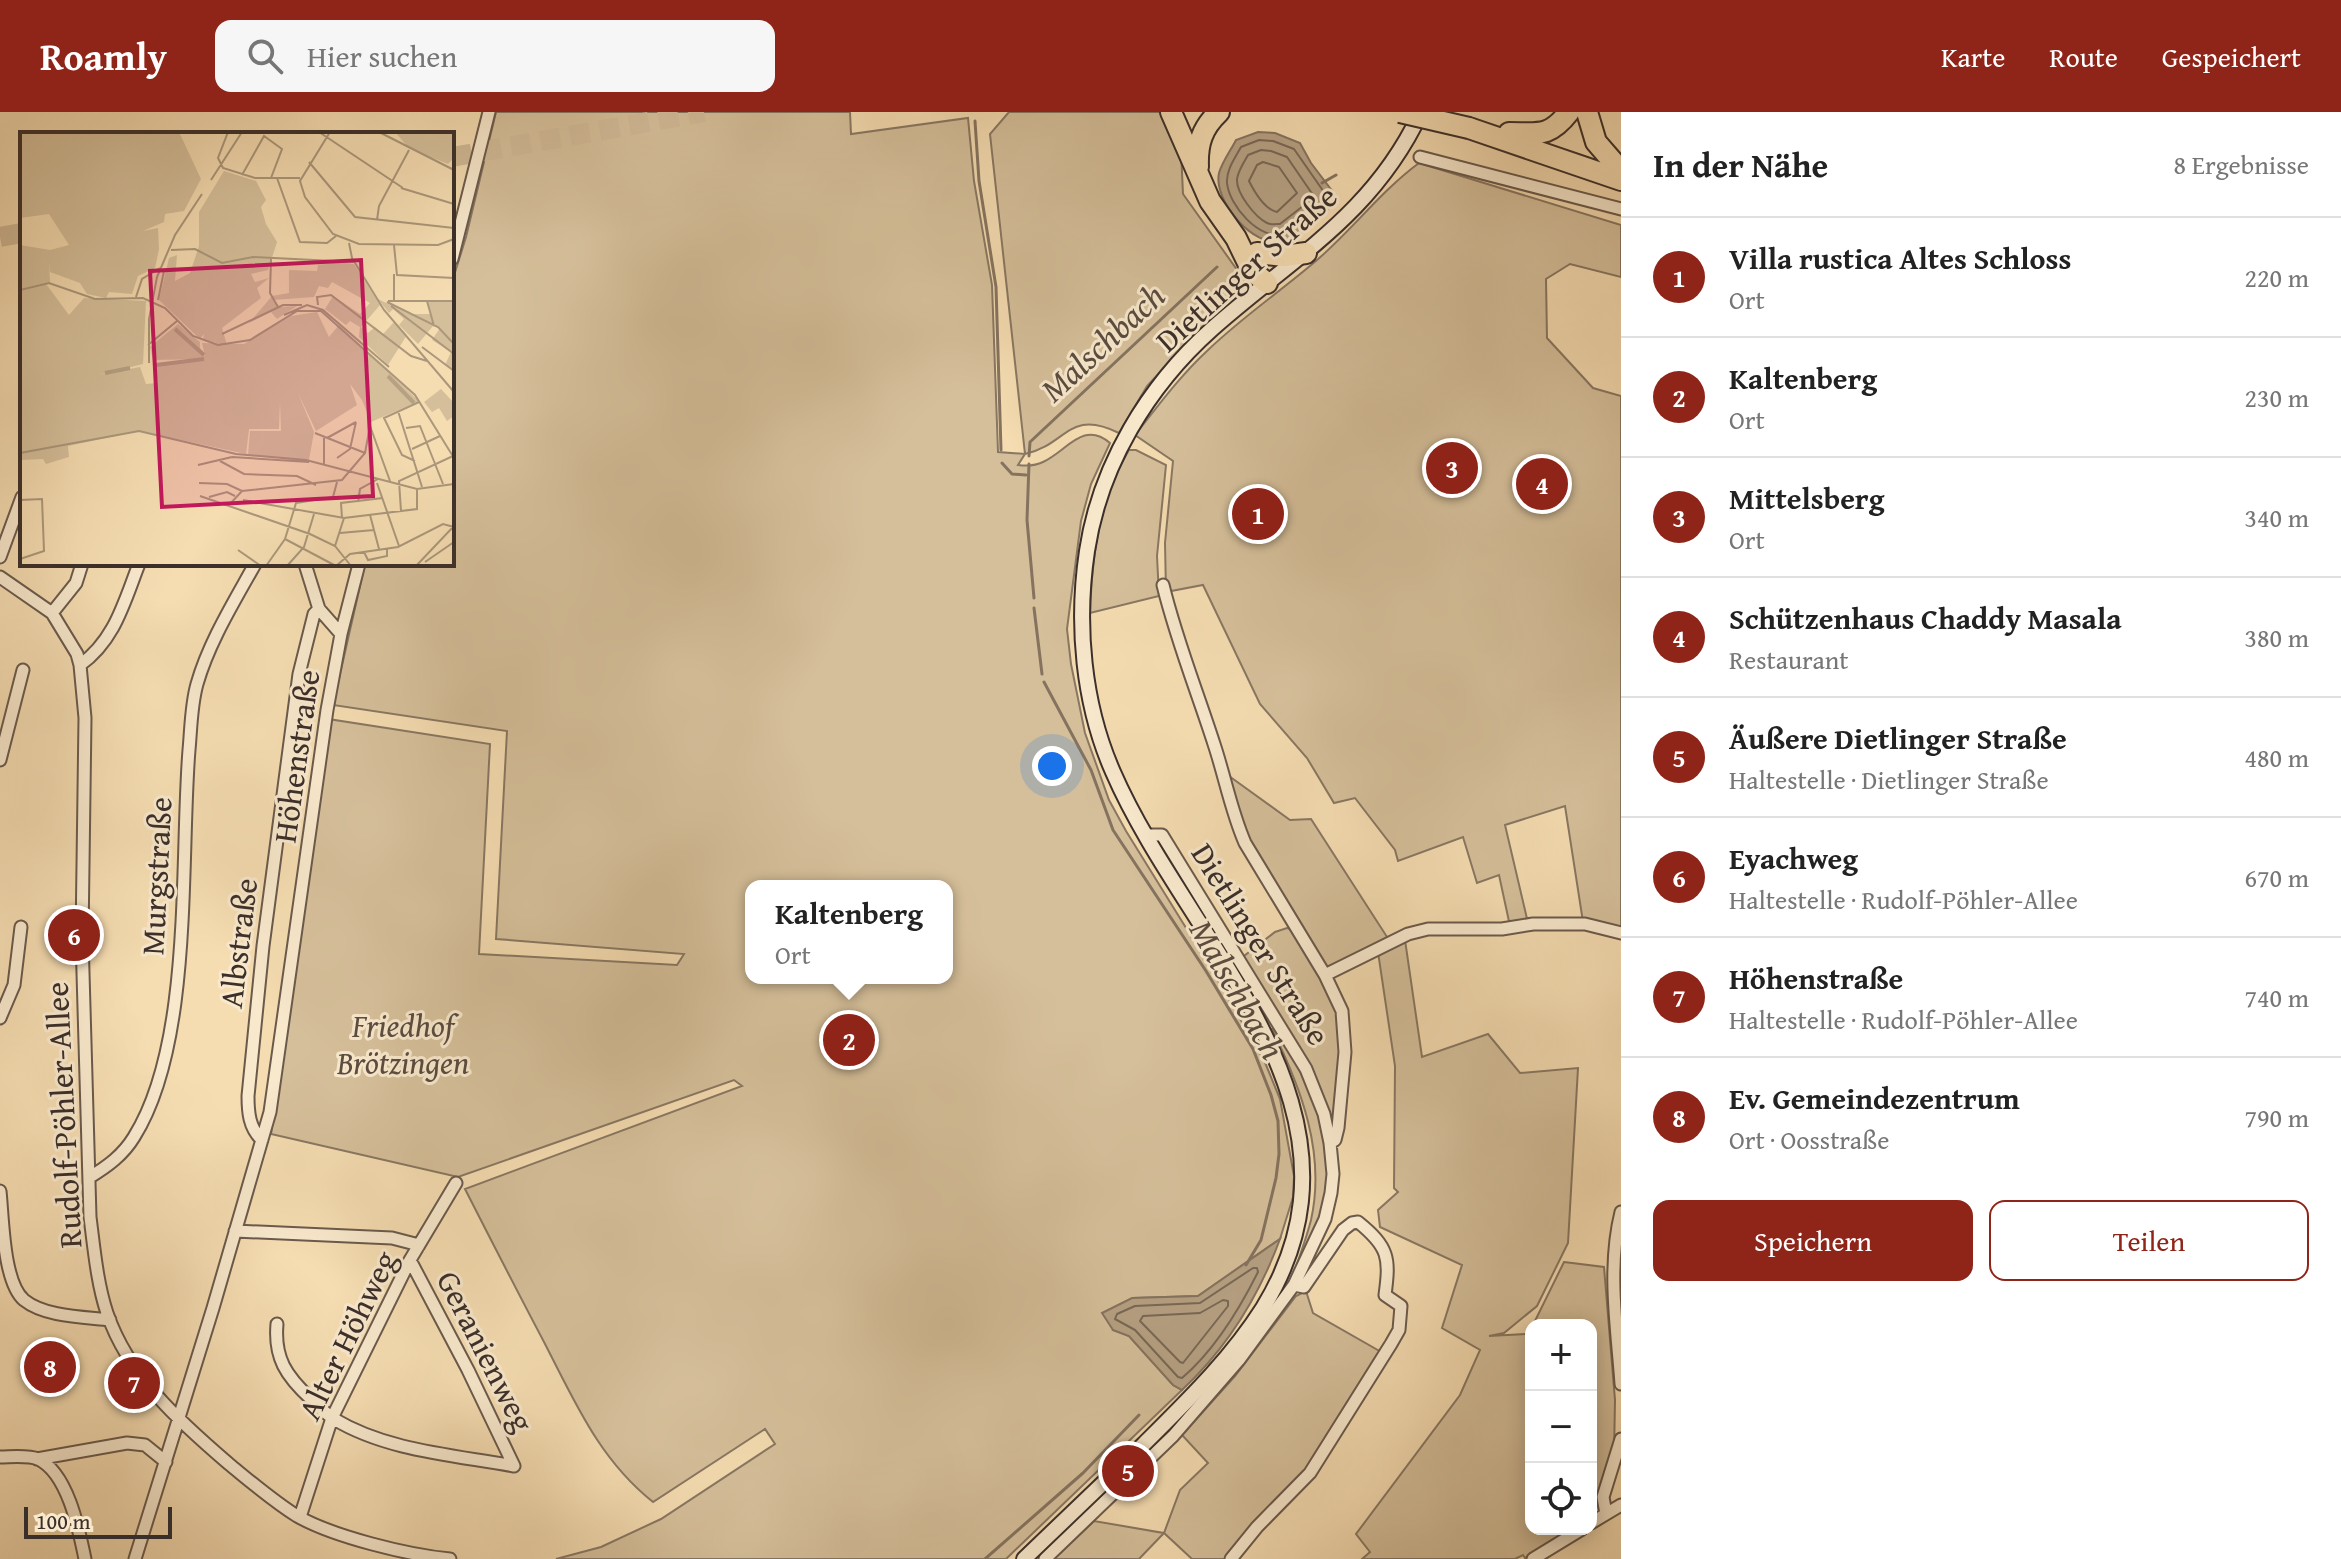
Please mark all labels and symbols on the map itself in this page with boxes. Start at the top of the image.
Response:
inset map [20,132,454,566]
street label: Dietlinger Straße [1145,173,1347,363]
water label: Malschbach [1029,271,1175,413]
pin: 3 [1426,438,1478,498]
pin: 4 [1516,454,1568,514]
pin: 1 [1232,484,1284,544]
street label: Höhenstraße [261,666,331,846]
your location [1032,746,1072,786]
street label: Murgstraße [128,796,184,956]
street label: Dietlinger Straße [1180,834,1342,1054]
street label: Albstraße [207,875,269,1011]
pin: 6 [48,905,100,965]
water label: Malschbach [1178,910,1298,1068]
street label: Rudolf-Pöhler-Allee [33,981,93,1249]
park label: Friedhof Brötzingen [336,1002,469,1086]
pin: 2 [823,1010,875,1070]
street label: Alter Höhweg [286,1242,408,1428]
street label: Geranienweg [425,1262,547,1440]
pin: 8 [24,1337,76,1397]
pin: 7 [108,1353,160,1413]
pin: 5 [1102,1441,1154,1501]
scale bar [24,1503,172,1539]

